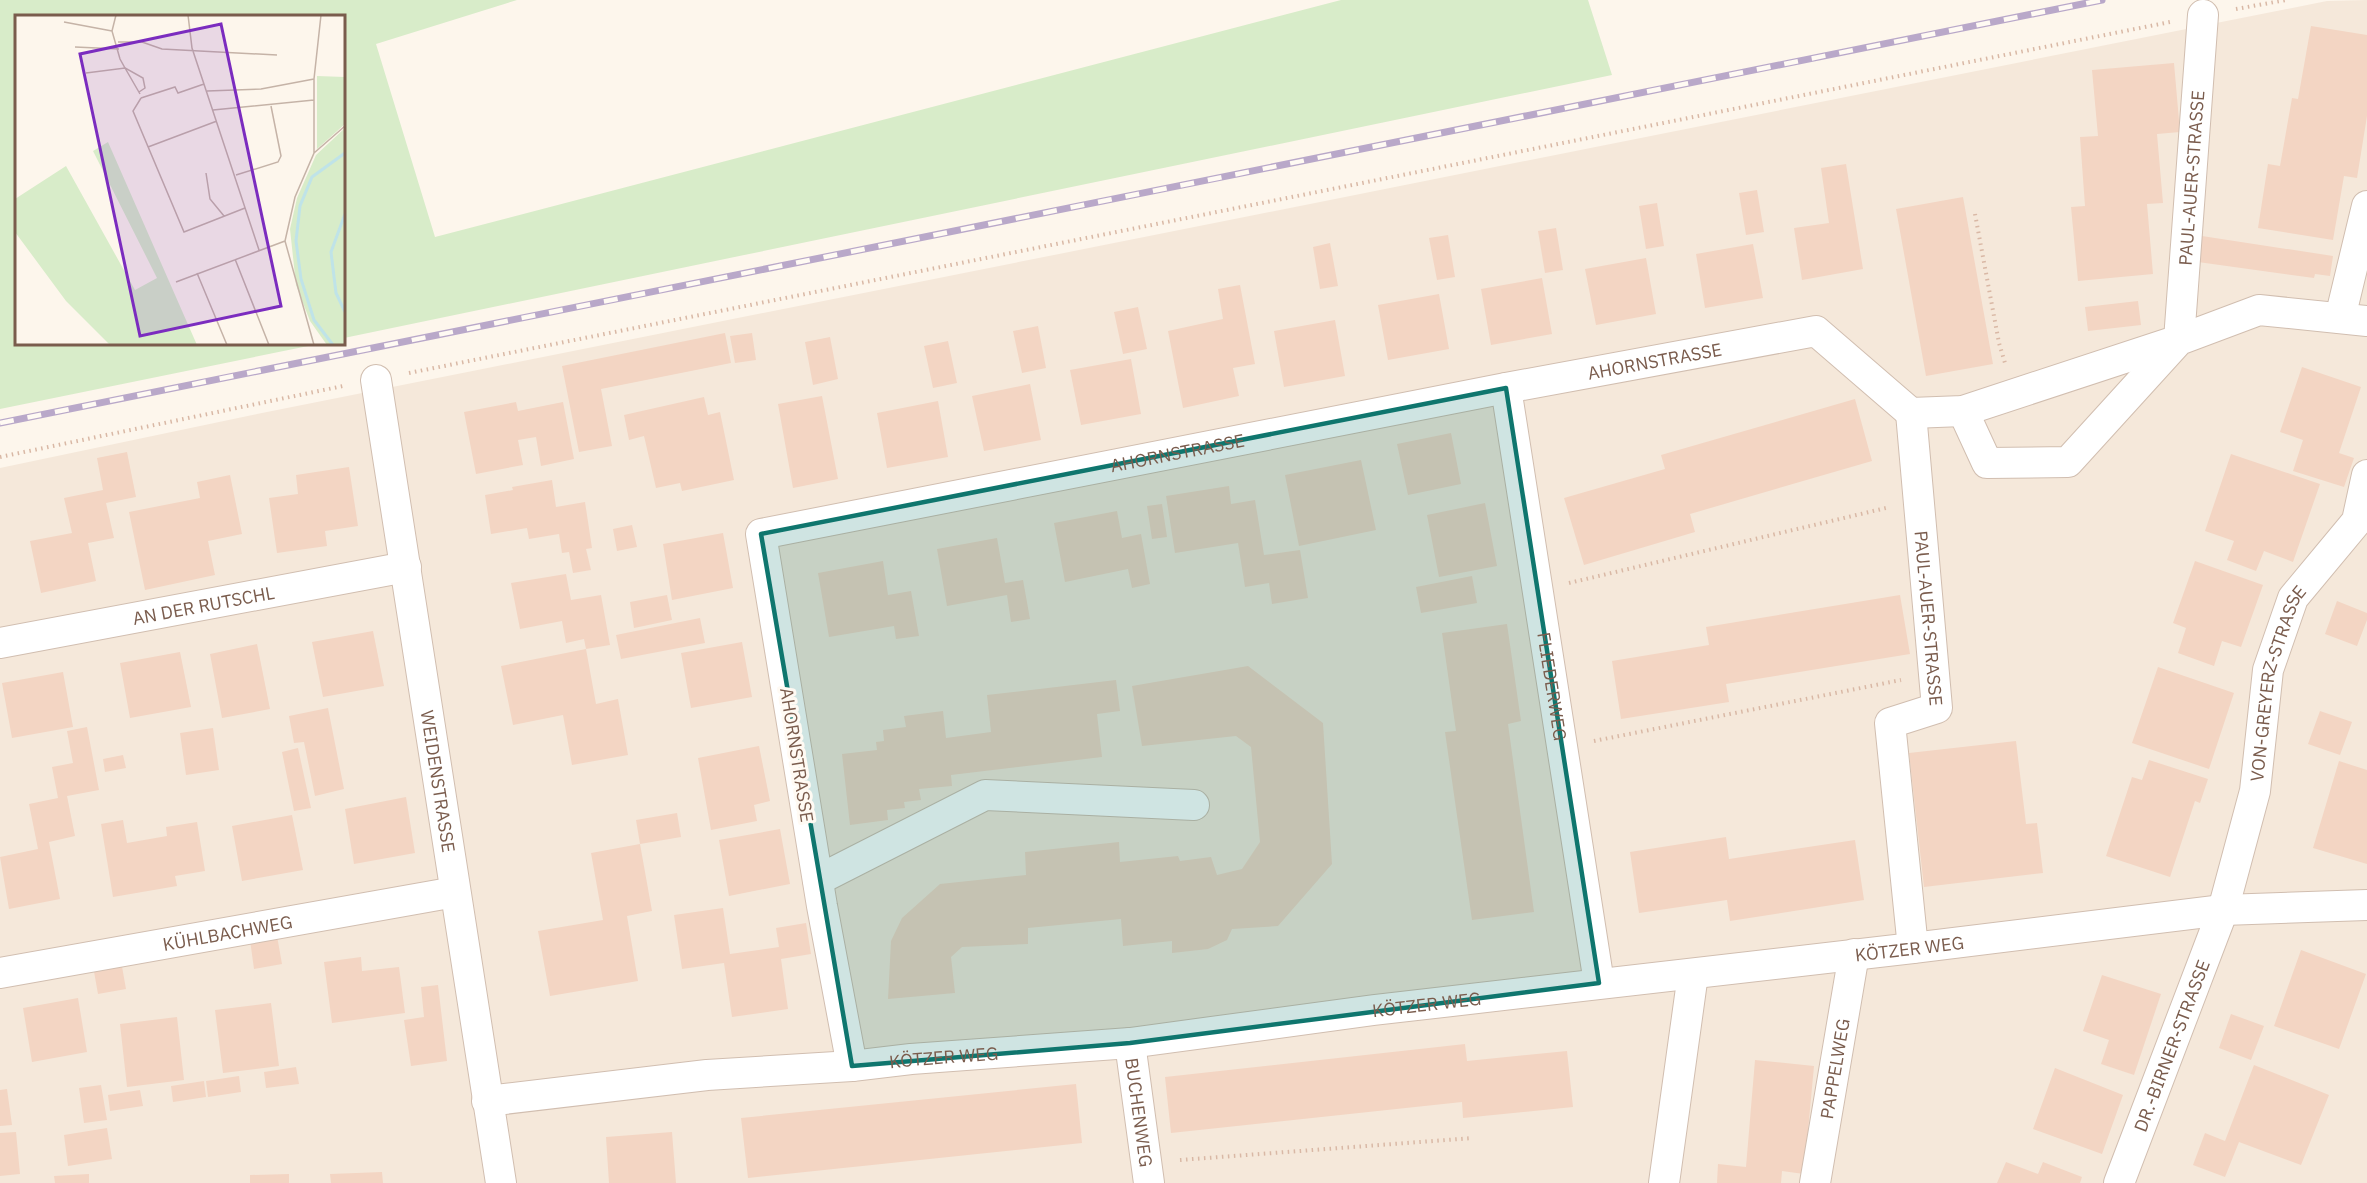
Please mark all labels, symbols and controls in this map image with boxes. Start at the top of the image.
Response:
inset map [15,15,345,345]
street label: PAUL-AUER-STRASSE [2173,89,2209,266]
street label: AHORNSTRASSE [1586,337,1724,384]
street label: AHORNSTRASSE [1108,428,1246,477]
street label: PAUL-AUER-STRASSE [1910,530,1948,707]
street label: AN DER RUTSCHL [131,580,276,629]
street label: VON-GREYERZ-STRASSE [2245,580,2311,783]
street label: FLIEDERWEG [1533,630,1572,742]
street label: AHORNSTRASSE [775,686,819,824]
street label: WEIDENSTRASSE [416,708,461,854]
street label: KÜHLBACHWEG [161,910,294,955]
street label: KÖTZER WEG [1854,930,1965,966]
street label: DR.-BIRNER-STRASSE [2128,956,2215,1135]
street label: KÖTZER WEG [1371,986,1482,1022]
street label: PAPPELWEG [1815,1017,1854,1121]
street label: KÖTZER WEG [888,1041,999,1073]
street label: BUCHENWEG [1121,1056,1158,1169]

